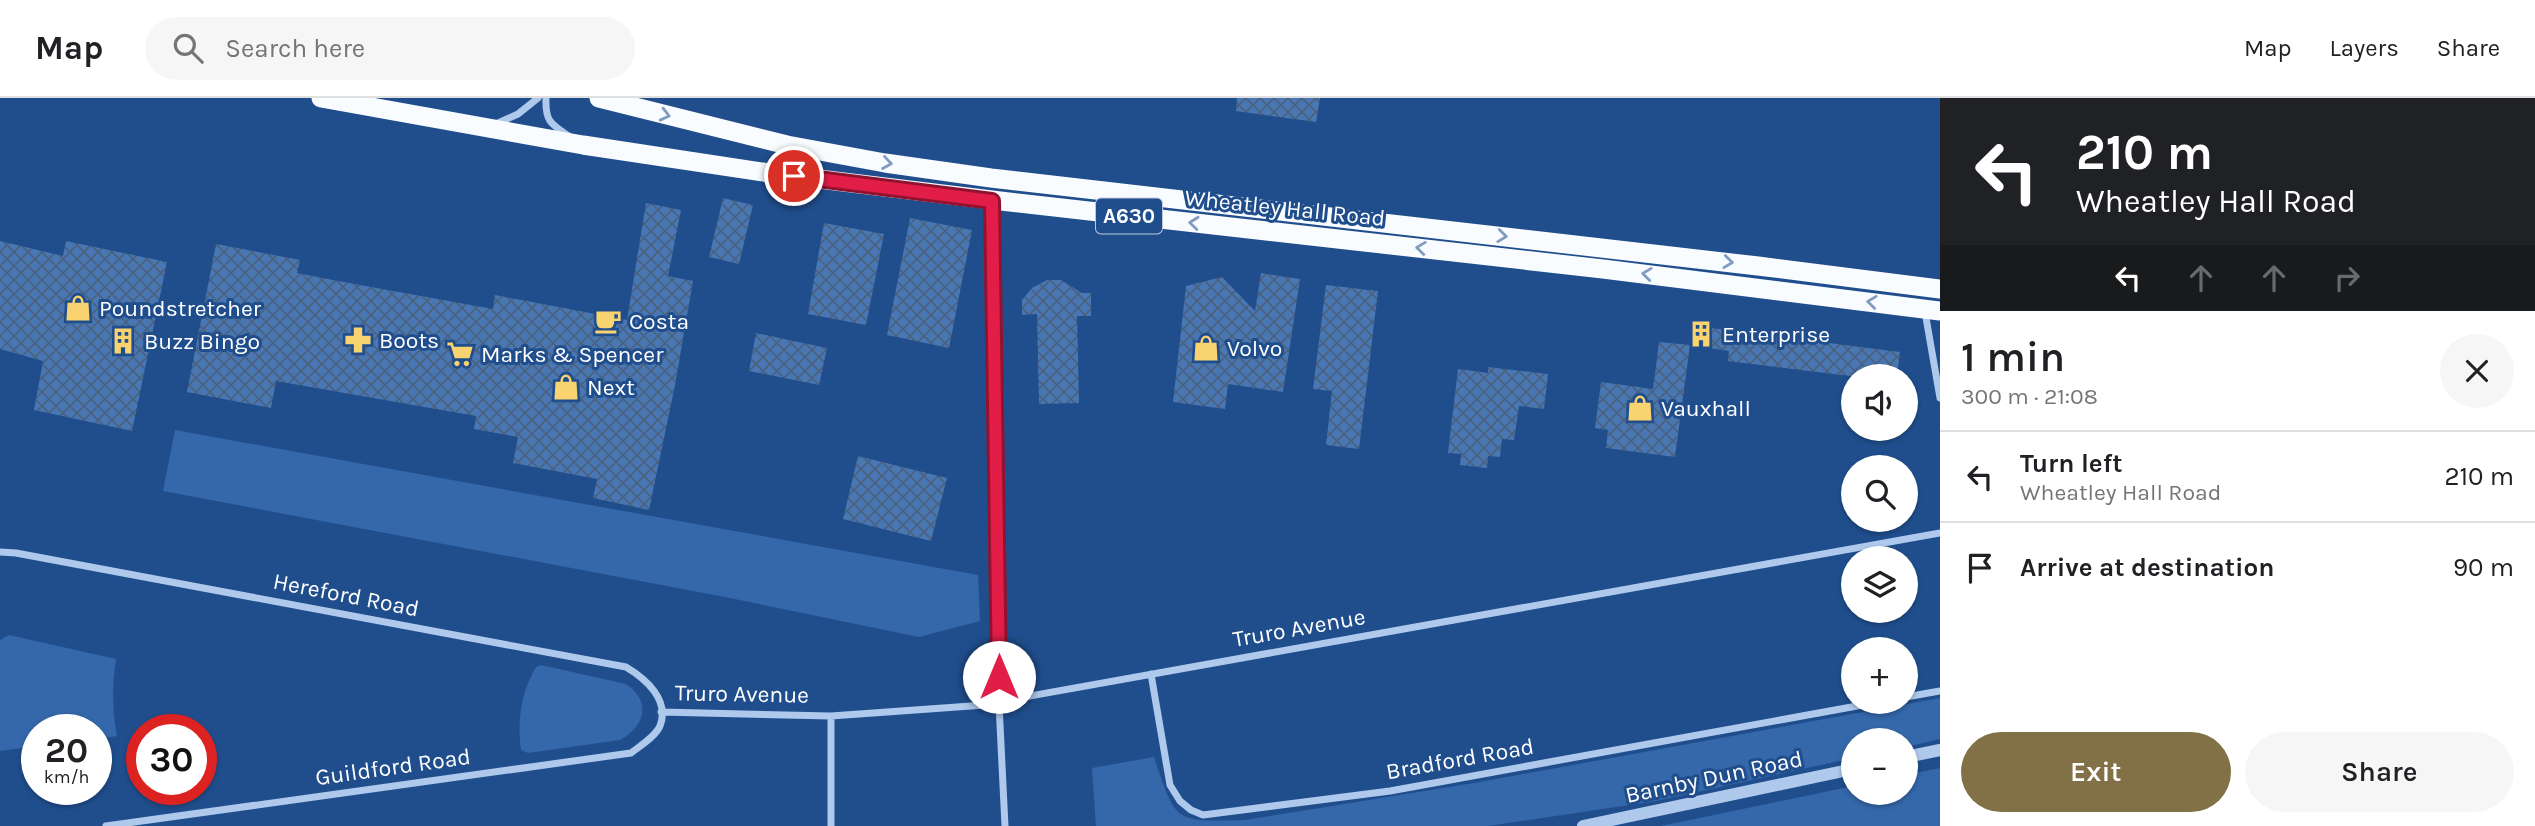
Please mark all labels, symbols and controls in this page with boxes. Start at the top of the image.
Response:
search box [145,17,635,80]
text: Map [35,29,103,67]
icon: search [169,29,207,67]
text: Search here [225,33,365,64]
text: Map [2244,34,2292,62]
text: Layers [2330,34,2399,62]
text: Share [2437,34,2500,62]
one-way arrow [659,107,671,121]
text: 210 m [2076,124,2213,181]
icon: left [1961,126,2052,217]
pin [764,146,824,206]
one-way arrow [881,155,893,170]
icon: arrive [775,157,813,195]
text: Wheatley Hall Road [2076,183,2356,220]
street label: Wheatley Hall Road [1183,184,1387,232]
road number: A630 [1096,198,1162,234]
one-way arrow [1189,215,1200,230]
one-way arrow [1497,228,1508,243]
one-way arrow [1415,240,1426,255]
one-way arrow [1722,255,1734,270]
icon: left [2109,259,2147,297]
icon: ahead [2182,259,2220,297]
icon: ahead [2255,259,2293,297]
icon: right [2328,259,2366,297]
one-way arrow [1641,267,1652,282]
shop icon: Poundstretcher [63,293,93,323]
place label: Poundstretcher [99,295,262,322]
one-way arrow [1866,295,1878,310]
cafe icon: Costa [593,306,623,336]
place label: Costa [629,308,689,335]
building icon: Enterprise [1686,319,1716,349]
place label: Enterprise [1722,321,1830,348]
pharmacy icon: Boots [343,325,373,355]
building icon: Buzz Bingo [108,326,138,356]
place label: Boots [379,327,439,354]
place label: Buzz Bingo [144,328,260,355]
text: 1 min [1961,332,2065,382]
shop icon: Volvo [1191,333,1221,363]
button: close [2440,334,2514,408]
place label: Volvo [1227,335,1282,362]
supermarket icon: Marks & Spencer [445,339,475,369]
place label: Marks & Spencer [481,341,664,368]
map controls [1841,364,1918,805]
button: sound [1841,364,1918,441]
shop icon: Next [551,372,581,402]
place label: Next [587,374,635,401]
text: 300 m · 21:08 [1961,383,2098,410]
shop icon: Vauxhall [1625,393,1655,423]
place label: Vauxhall [1661,395,1751,422]
text: Turn left [2020,448,2122,479]
button: search [1841,455,1918,532]
icon: left [1961,458,1999,496]
text: 210 m [2444,461,2514,492]
text: Wheatley Hall Road [2020,479,2221,506]
button: layers [1841,546,1918,623]
icon: arrive [1961,549,1999,587]
text: Arrive at destination [2020,552,2274,583]
text: 90 m [2453,552,2514,583]
street label: Hereford Road [271,568,421,622]
street label: Truro Avenue [1231,603,1367,653]
button: + [1841,637,1918,714]
position arrow [962,640,1036,714]
street label: Truro Avenue [675,679,809,709]
speed limit sign: 30 [126,714,217,805]
button: − [1841,728,1918,805]
text: 20 [45,730,88,771]
button: Exit [1961,732,2231,812]
button: Share [2245,732,2514,812]
street label: Bradford Road [1384,733,1536,785]
street label: Guildford Road [314,743,472,791]
street label: Barnby Dun Road [1623,745,1805,809]
text: km/h [44,766,89,788]

